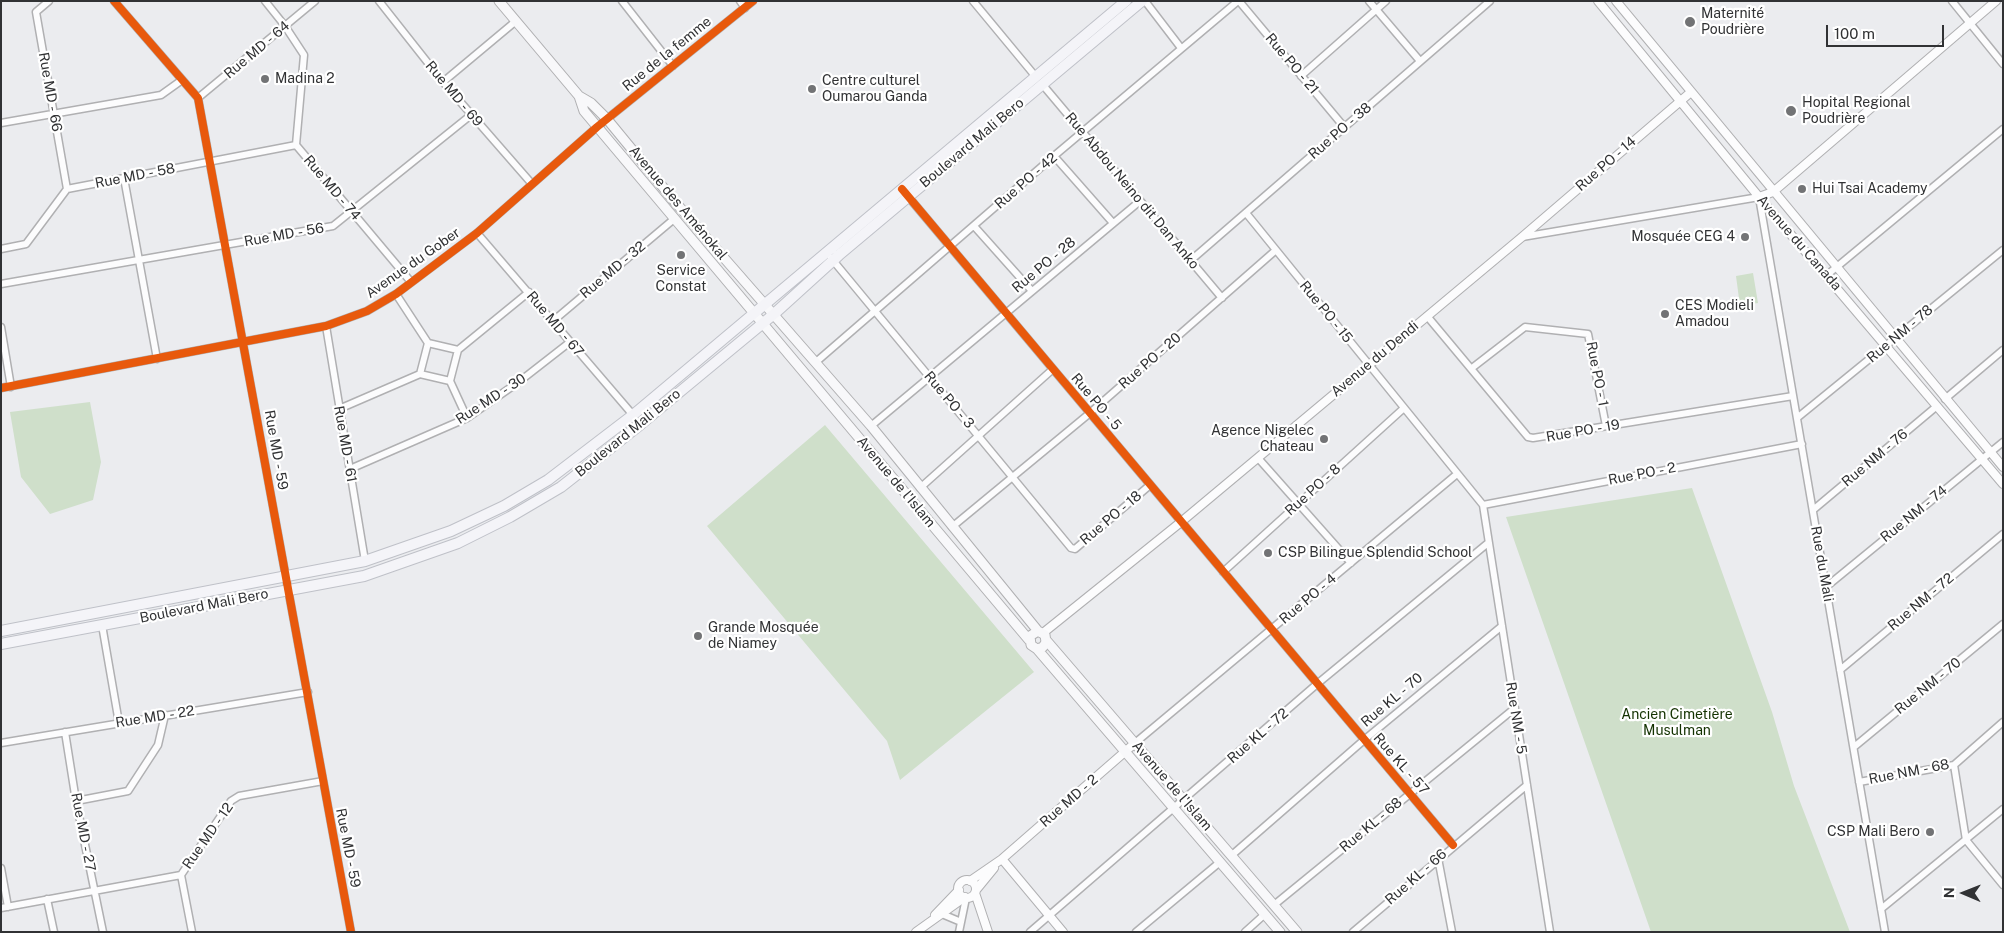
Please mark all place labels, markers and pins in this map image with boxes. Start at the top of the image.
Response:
place label: Maternité Poudrière [1701,6,1764,38]
marker: Maternité Poudrière [1683,15,1697,29]
place label: Madina 2 [275,71,335,87]
marker: Madina 2 [259,73,271,85]
place label: Centre culturel Oumarou Ganda [822,73,927,105]
marker: Centre culturel Oumarou Ganda [806,83,818,95]
place label: Hopital Regional Poudrière [1802,95,1910,128]
marker: Hopital Regional Poudrière [1784,104,1798,118]
place label: Hui Tsai Academy [1812,181,1928,197]
marker: Hui Tsai Academy [1796,183,1808,195]
place label: Mosquée CEG 4 [1631,229,1735,245]
marker: Mosquée CEG 4 [1739,231,1751,243]
marker: Service Constat [675,249,687,261]
place label: Service Constat [656,263,706,296]
place label: CES Modieli Amadou [1675,298,1754,331]
marker: CES Modieli Amadou [1659,308,1671,320]
place label: Agence Nigelec Chateau [1211,423,1314,456]
marker: Agence Nigelec Chateau [1318,433,1330,445]
place label: CSP Bilingue Splendid School [1278,545,1472,561]
marker: CSP Bilingue Splendid School [1262,547,1274,559]
place label: Grande Mosquée de Niamey [708,620,819,652]
marker: Grande Mosquée de Niamey [692,630,704,642]
place label: CSP Mali Bero [1827,824,1920,840]
marker: CSP Mali Bero [1924,826,1936,838]

